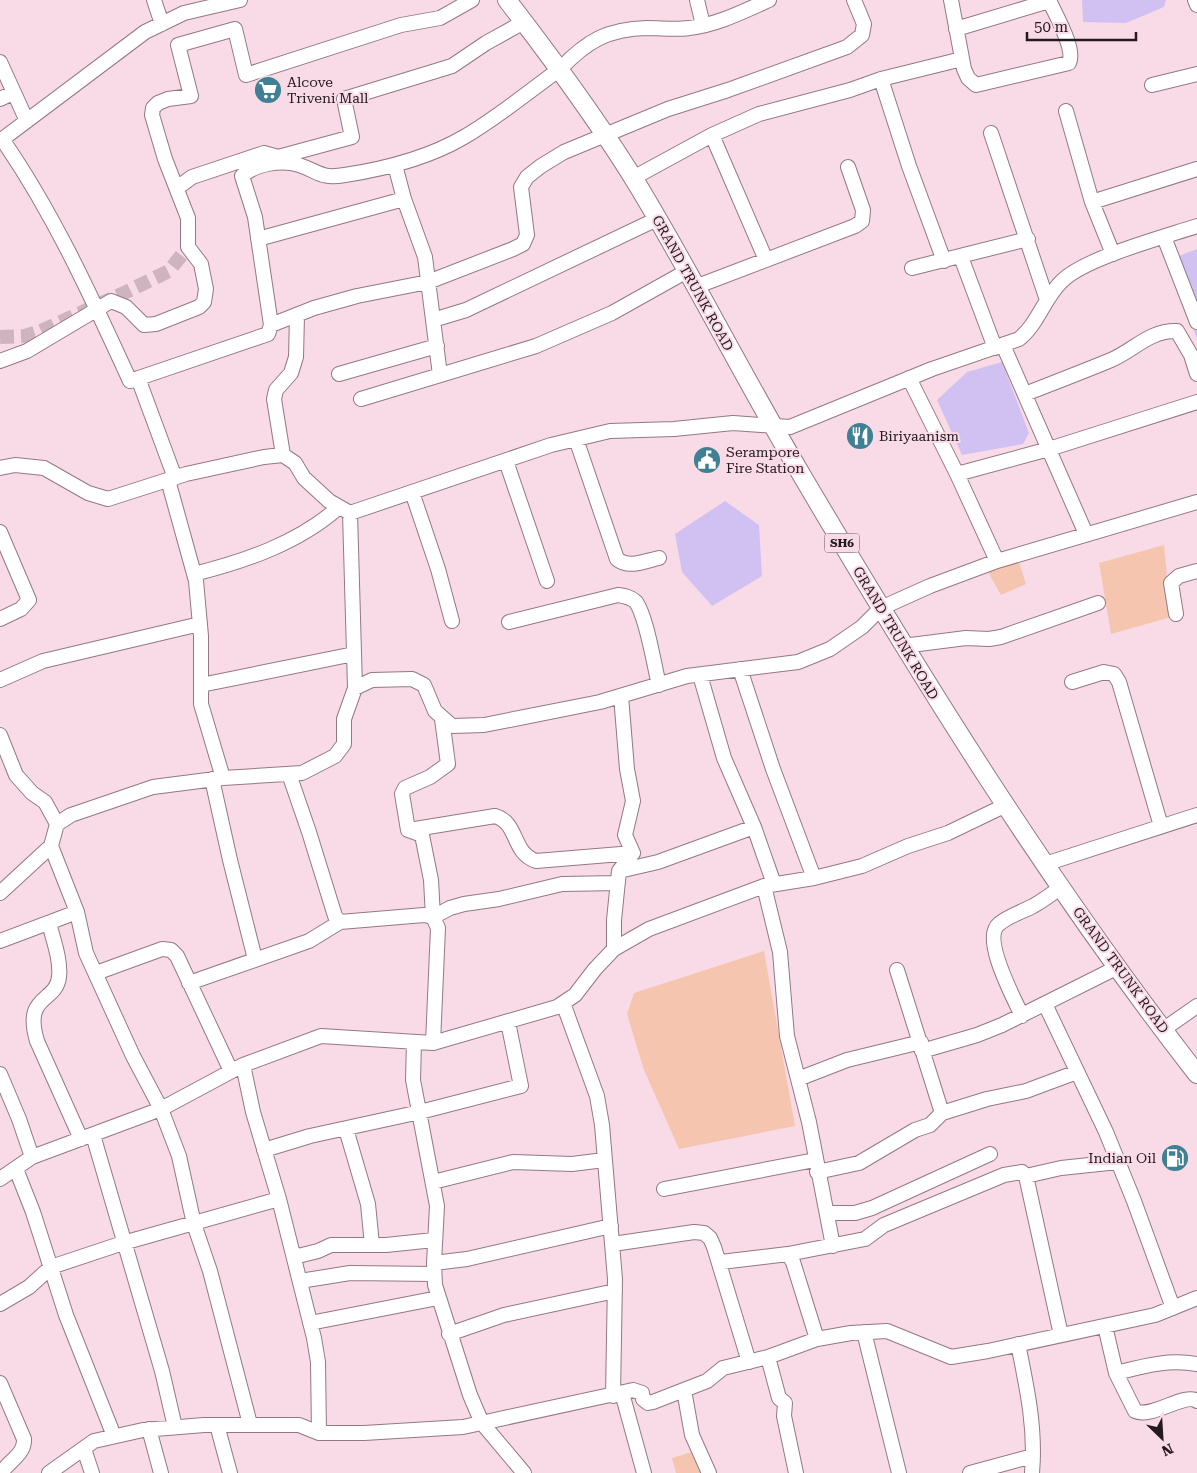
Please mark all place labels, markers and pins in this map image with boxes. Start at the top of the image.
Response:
place label: Alcove Triveni Mall [287,74,369,106]
supermarket icon: Alcove Triveni Mall [253,75,283,105]
restaurant icon: Biriyaanism [845,421,875,451]
place label: Biriyaanism [879,428,959,444]
place label: Serampore Fire Station [726,444,804,476]
public building icon: Serampore Fire Station [692,445,722,475]
fuel station icon: Indian Oil [1160,1143,1190,1173]
place label: Indian Oil [1088,1150,1157,1166]

